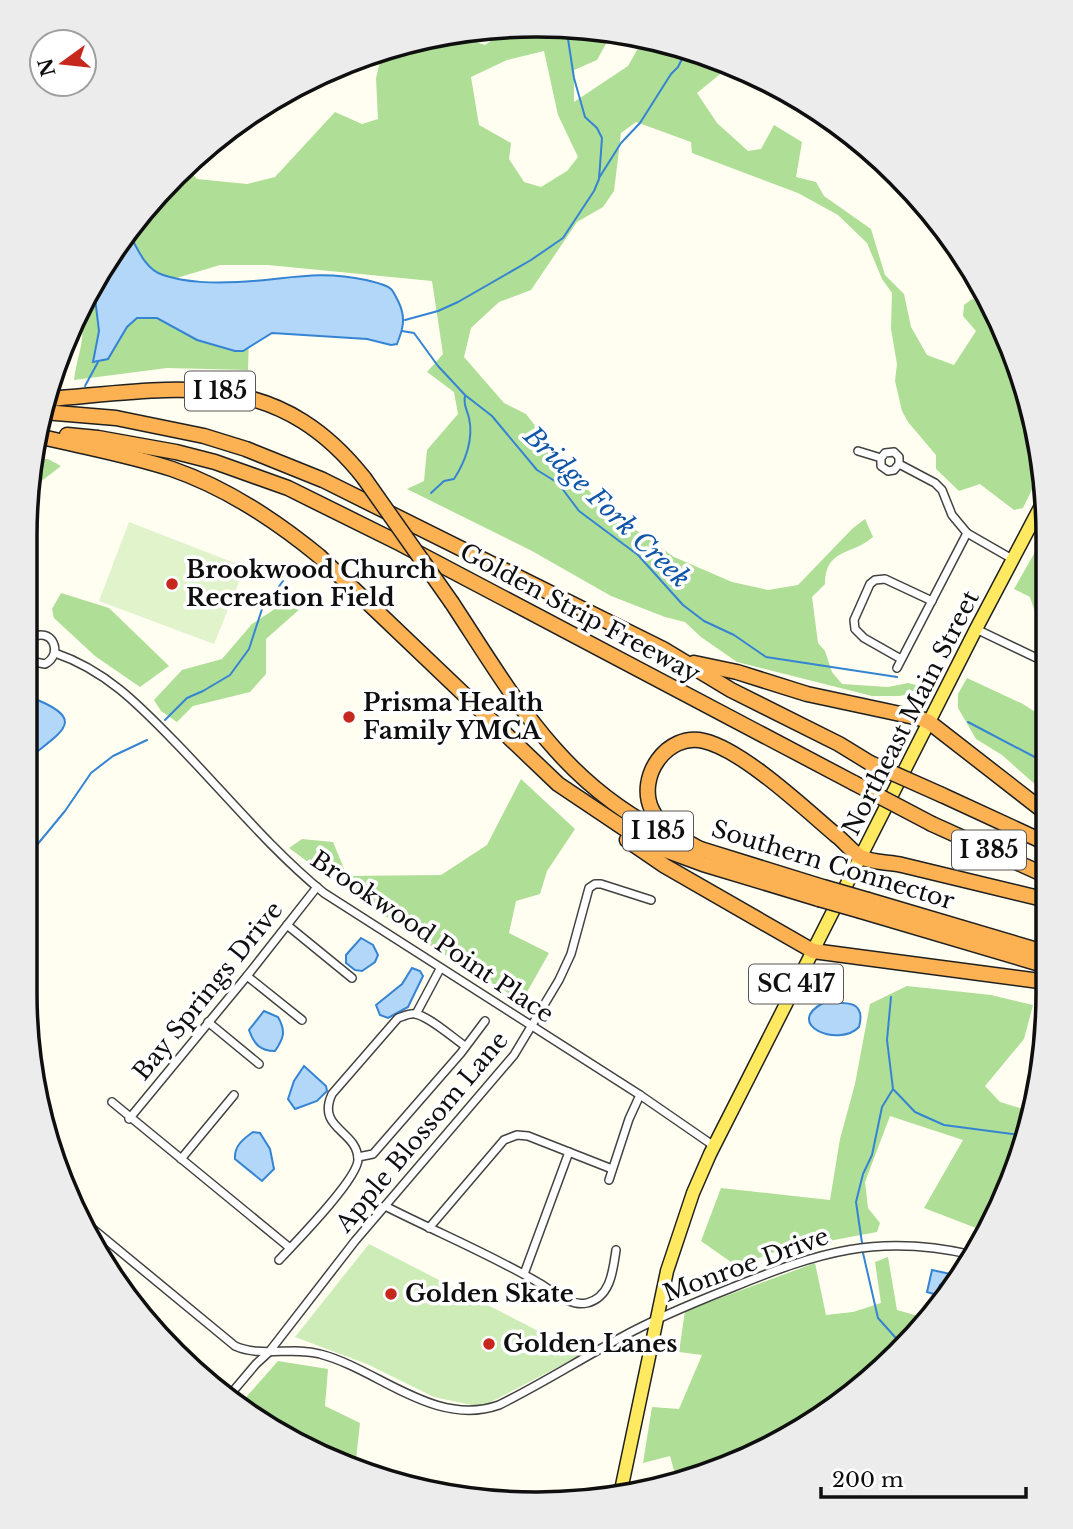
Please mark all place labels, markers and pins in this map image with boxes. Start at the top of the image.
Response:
place label: Brookwood Church Recreation Field [186,555,437,612]
marker: Brookwood Church Recreation Field [164,576,180,592]
place label: Prisma Health Family YMCA [363,688,544,745]
marker: Prisma Health Family YMCA [341,709,357,725]
place label: Golden Skate [405,1279,574,1308]
marker: Golden Skate [383,1286,399,1302]
place label: Golden Lanes [503,1329,677,1358]
marker: Golden Lanes [481,1336,497,1352]

